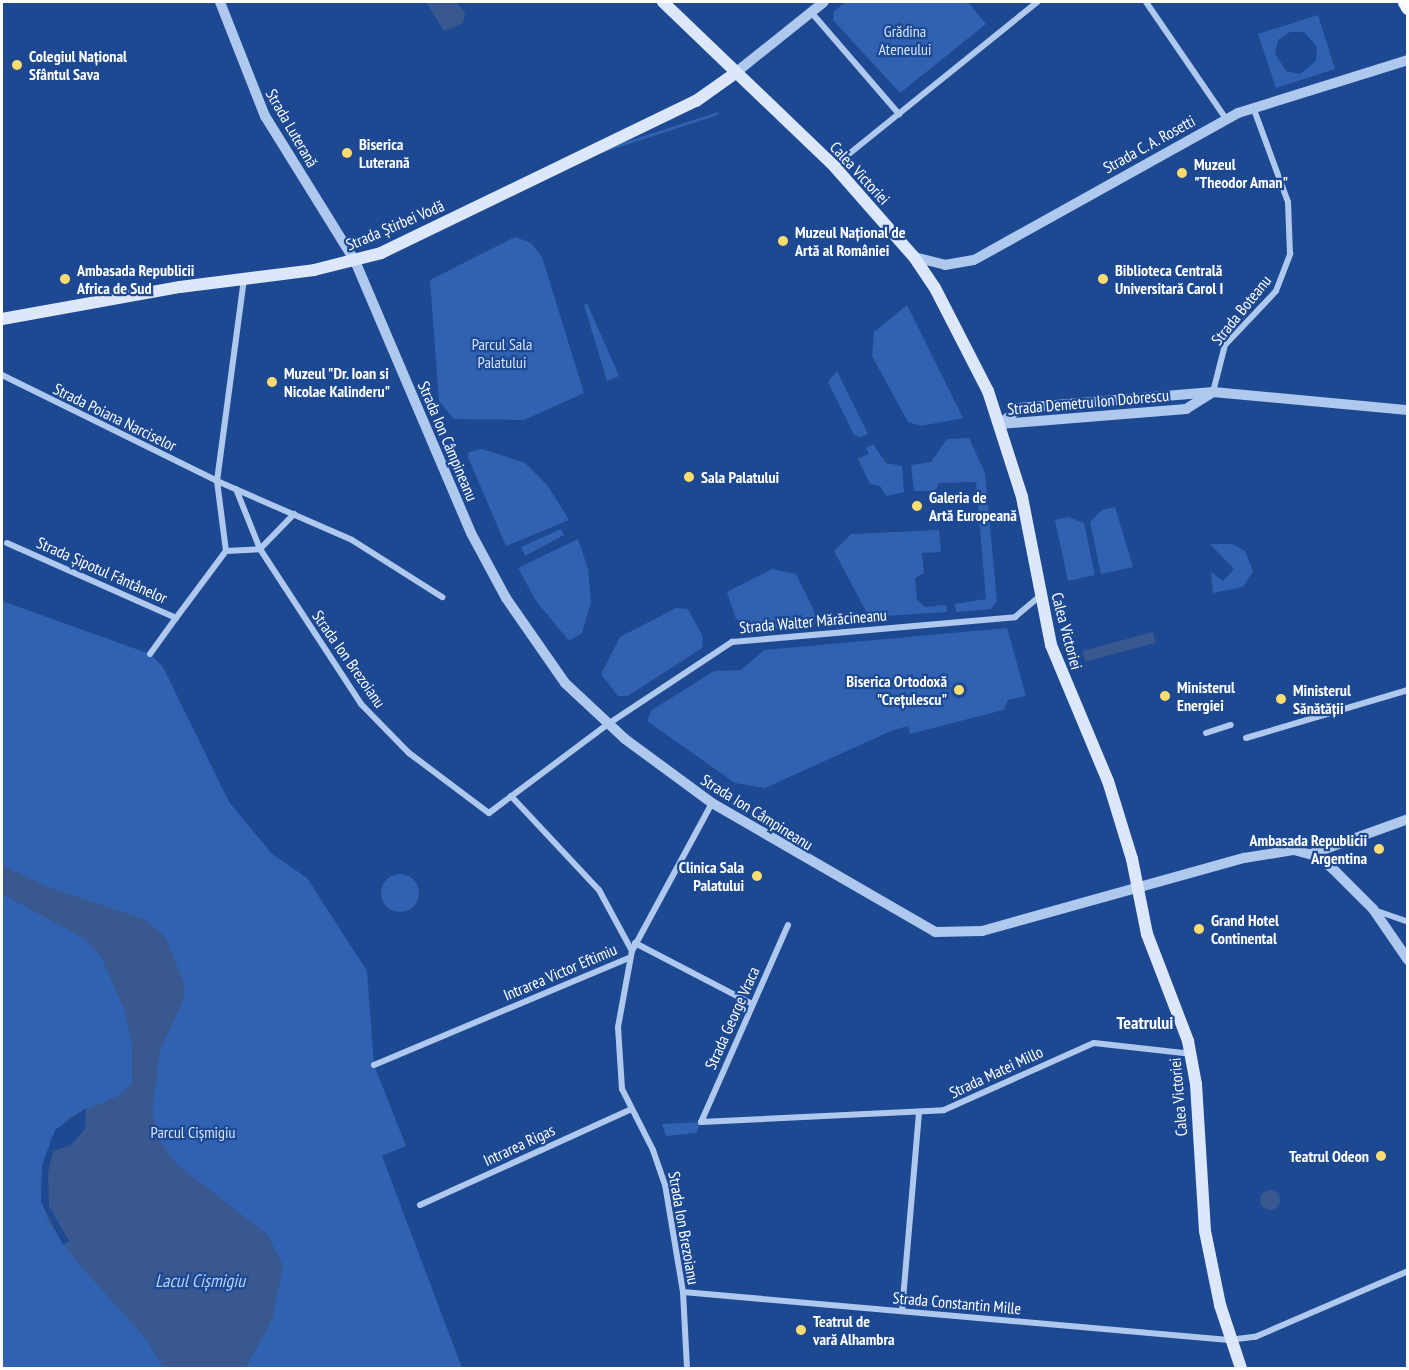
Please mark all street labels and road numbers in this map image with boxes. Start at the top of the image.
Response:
street label: Strada Luterană [262,85,322,171]
street label: Strada C. A. Rosetti [1099,110,1199,178]
street label: Calea Victoriei [826,137,894,209]
street label: Strada Știrbei Vodă [343,196,447,254]
street label: Strada Boteanu [1207,271,1275,349]
street label: Strada Ion Câmpineanu [414,378,482,504]
street label: Strada Poiana Narciselor [50,379,180,455]
street label: Strada Demetru Ion Dobrescu [1006,385,1170,419]
street label: Strada Șipotul Fântânelor [34,533,170,607]
street label: Calea Victoriei [1047,590,1087,672]
street label: Strada Walter Mărăcineanu [738,605,888,637]
street label: Strada Ion Brezoianu [308,607,390,711]
street label: Strada Ion Câmpineanu [697,770,817,854]
street label: Intrarea Victor Eftimiu [500,939,620,1005]
street label: Strada George Vraca [701,963,763,1073]
street label: Strada Matei Millo [946,1042,1046,1102]
street label: Calea Victoriei [1165,1057,1191,1137]
street label: Intrarea Rigas [480,1120,558,1170]
street label: Strada Ion Brezoianu [665,1170,703,1286]
street label: Strada Constantin Mille [892,1288,1022,1318]

